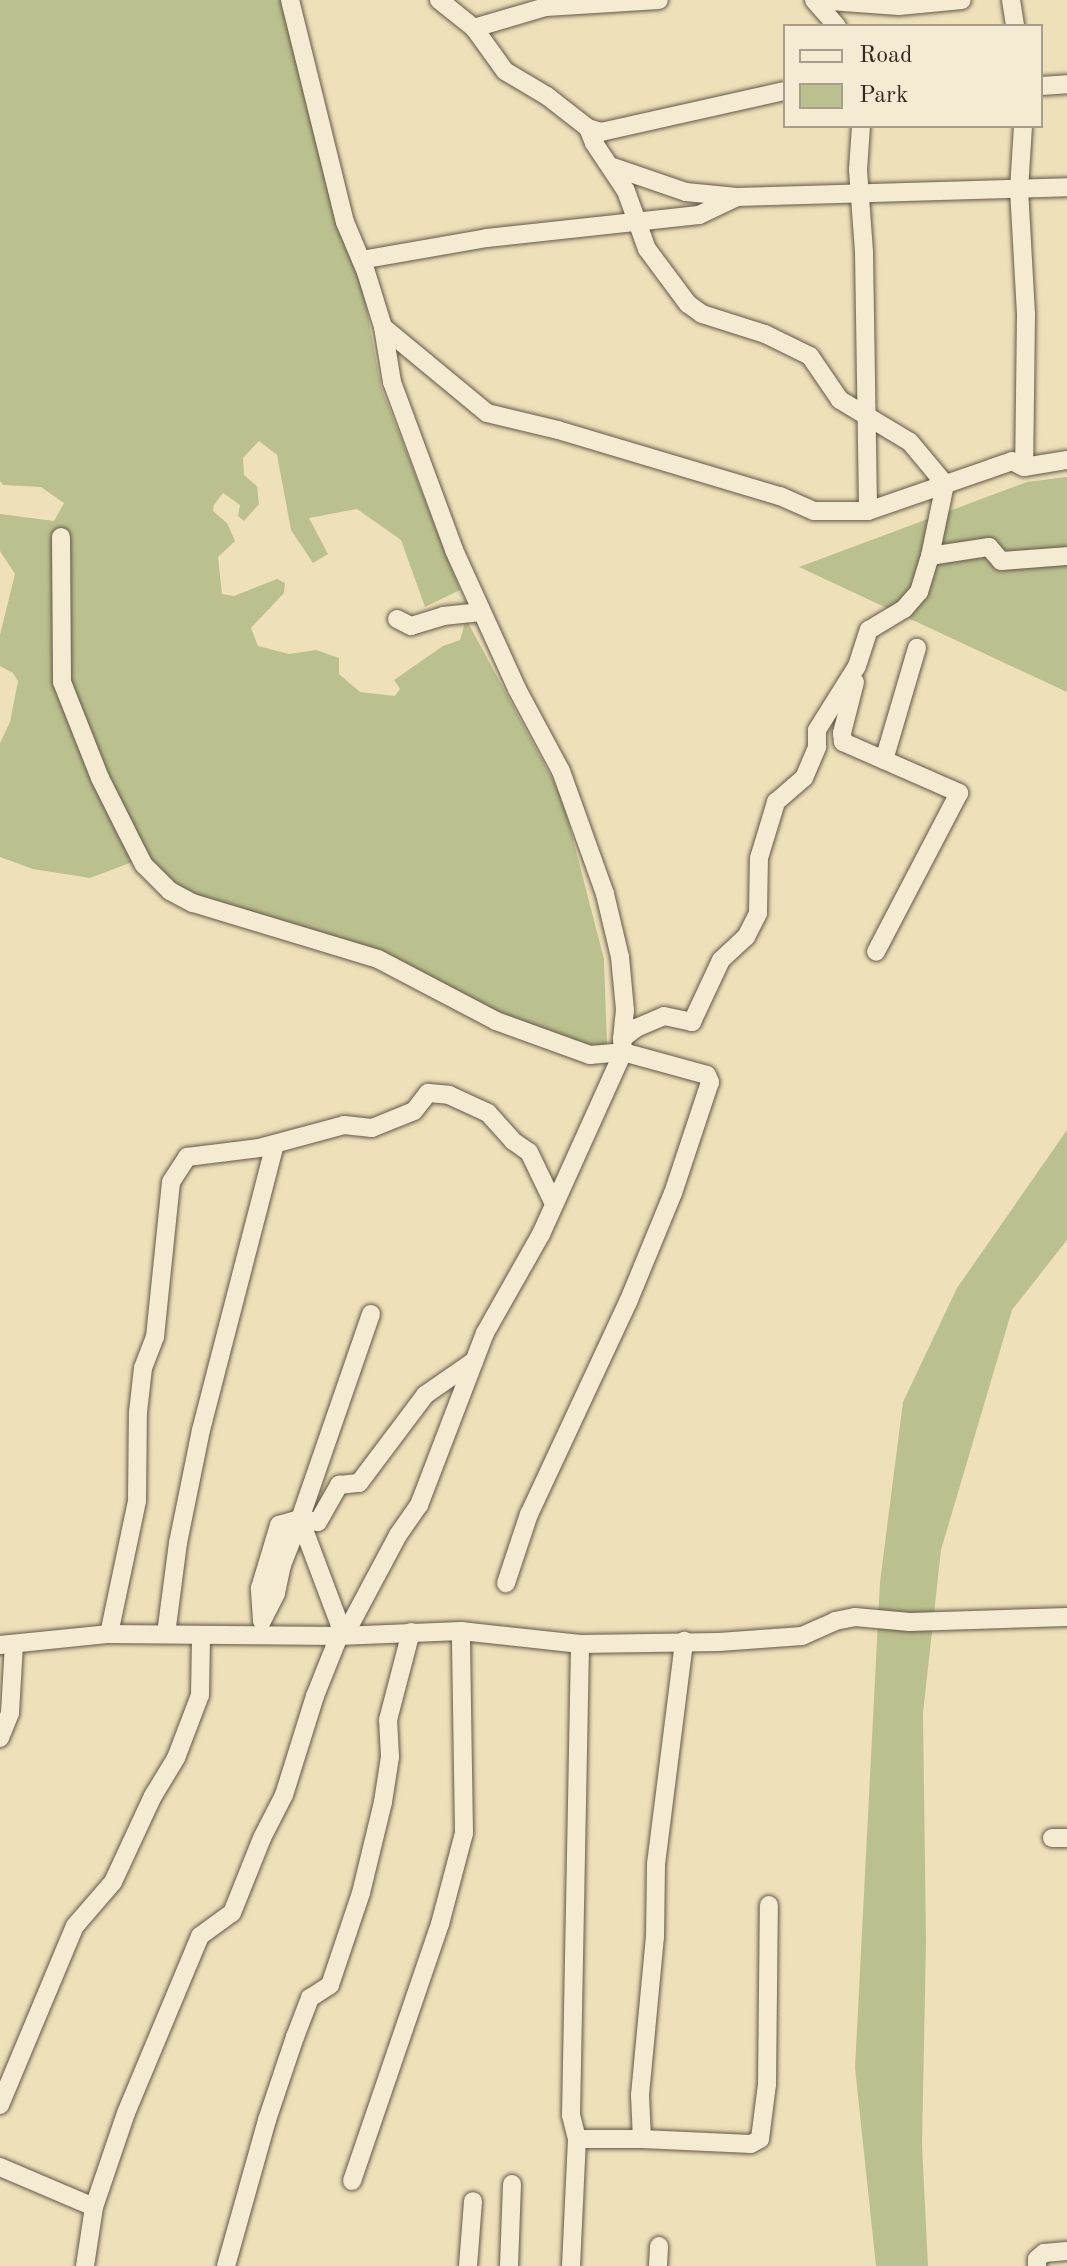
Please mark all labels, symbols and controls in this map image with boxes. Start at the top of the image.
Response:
legend [783,24,1043,128]
text: Road [859,44,912,68]
text: Park [859,84,908,108]

